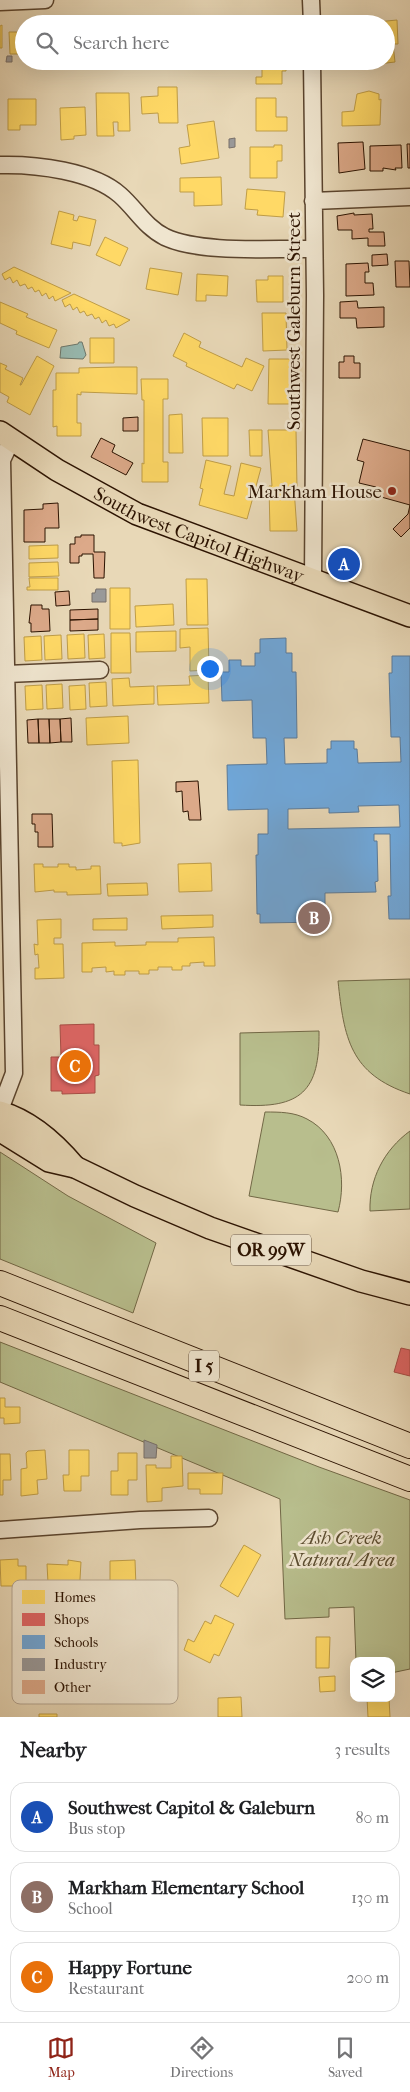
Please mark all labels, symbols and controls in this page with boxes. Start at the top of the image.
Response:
search box [15,15,395,70]
icon: search [33,29,61,57]
text: Search here [73,32,169,54]
street label: Southwest Galeburn Street [283,211,305,430]
place label: Markham House [247,481,382,503]
street label: Southwest Capitol Highway [90,483,308,588]
marker: Markham House [386,485,398,497]
pin: A [328,545,360,583]
your location [197,656,223,682]
pin: B [298,899,330,937]
pin: C [59,1047,91,1085]
road number: OR 99W [231,1234,311,1266]
road number: I 5 [189,1350,219,1382]
park label: Ash Creek Natural Area [288,1527,395,1571]
legend [12,1580,178,1704]
text: Homes [54,1589,96,1606]
text: Shops [54,1611,89,1628]
text: Schools [54,1634,98,1651]
text: Industry [54,1656,107,1673]
map controls [350,1657,395,1702]
button: layers [350,1657,395,1702]
text: Other [54,1679,91,1696]
text: Nearby [20,1738,86,1762]
text: 3 results [334,1740,390,1759]
text: Southwest Capitol & Galeburn [68,1797,315,1819]
text: A [32,1808,42,1827]
text: 80 m [355,1808,389,1827]
text: Bus stop [68,1819,125,1838]
text: Markham Elementary School [68,1877,304,1899]
text: B [32,1888,42,1907]
text: 130 m [351,1888,389,1907]
text: School [68,1899,113,1918]
text: Happy Fortune [68,1957,192,1979]
text: C [32,1968,42,1987]
text: 200 m [346,1968,389,1987]
text: Restaurant [68,1979,144,1998]
tab: Map [47,2034,75,2081]
tab: Directions [170,2034,233,2081]
tab: Saved [328,2034,363,2081]

